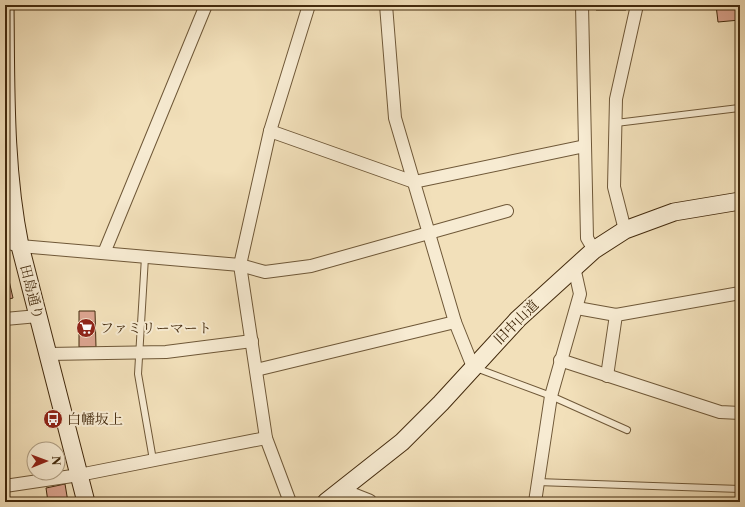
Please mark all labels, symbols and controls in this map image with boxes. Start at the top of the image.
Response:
street label: 田島通り [16,263,48,321]
street label: 旧中山道 [490,296,542,348]
supermarket icon: ファミリーマート [75,317,97,339]
place label: ファミリーマート [100,319,212,337]
bus stop icon: 白幡坂上 [42,408,64,430]
place label: 白幡坂上 [67,410,123,428]
north arrow [26,441,66,481]
text: N [49,456,63,466]

